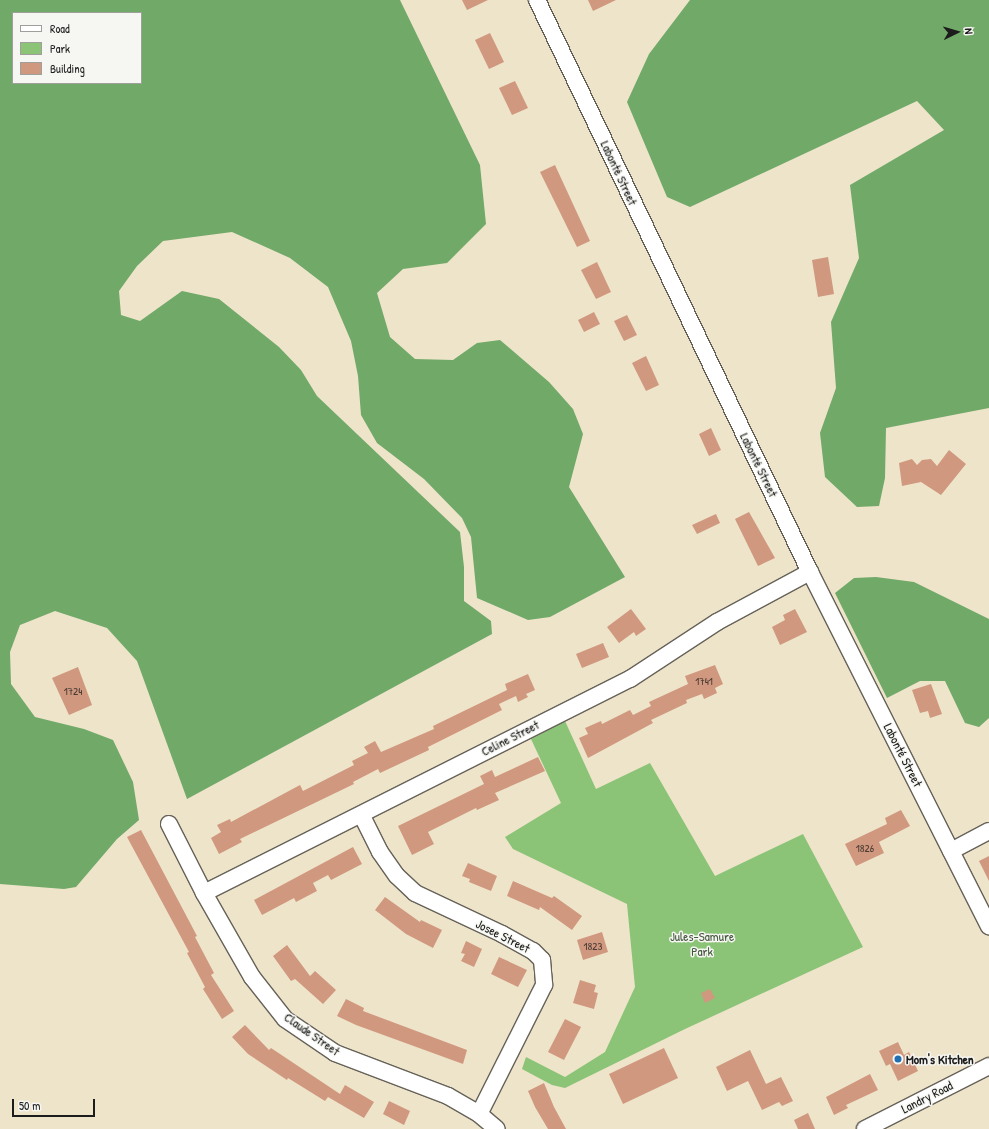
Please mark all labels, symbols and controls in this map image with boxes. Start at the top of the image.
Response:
legend [12,12,142,84]
north arrow [937,12,977,52]
text: Road [50,20,70,37]
text: N [962,27,976,34]
text: Park [50,40,70,57]
text: Building [50,60,85,77]
street label: Labonté Street [597,138,641,208]
street label: Labonté Street [737,430,781,500]
house number: 1741 [695,674,713,688]
house number: 1724 [64,684,82,698]
street label: Celine Street [478,717,542,759]
street label: Labonté Street [880,721,926,789]
house number: 1826 [856,841,874,855]
street label: Josee Street [473,916,533,956]
park label: Jules-Samure Park [670,929,734,960]
house number: 1823 [584,939,602,953]
street label: Claude Street [281,1009,343,1059]
place label: Mom's Kitchen [906,1051,974,1067]
marker: Mom's Kitchen [893,1054,903,1064]
street label: Landry Road [899,1077,955,1117]
scale bar [14,1091,97,1117]
text: 50 m [19,1097,40,1114]

